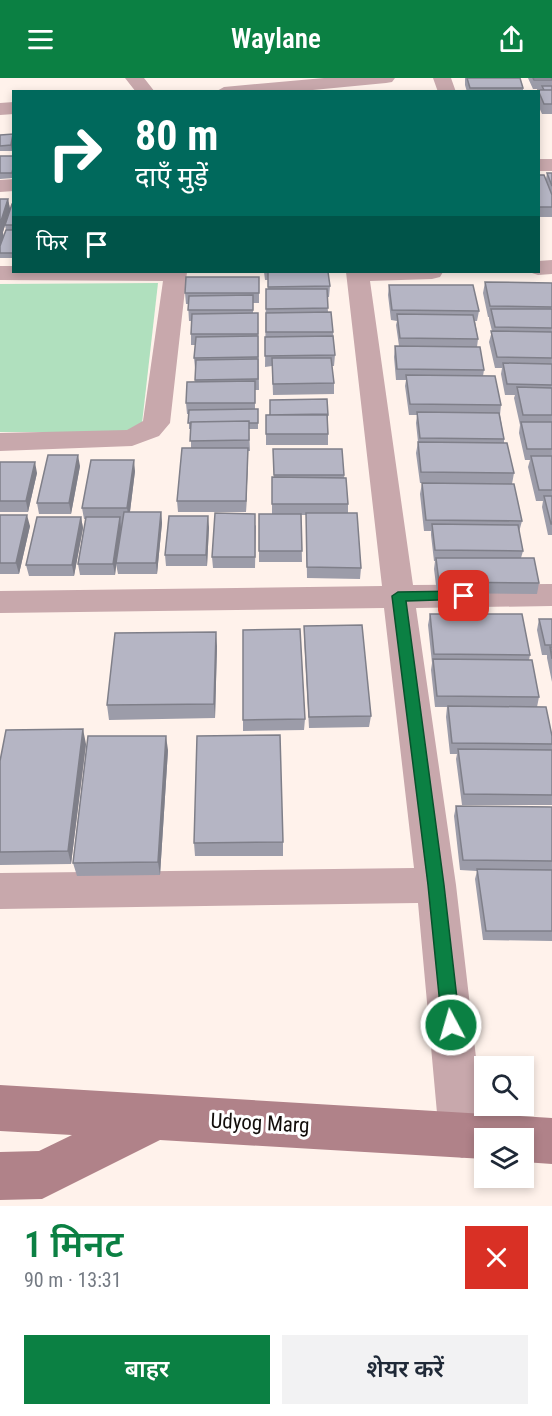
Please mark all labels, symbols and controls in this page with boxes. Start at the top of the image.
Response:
icon: menu [24,23,57,56]
text: Waylane [231,23,321,55]
icon: share [495,23,528,56]
text: 80 m [135,111,218,160]
icon: right [36,114,114,192]
text: दाएँ मुड़ें [135,161,208,193]
icon: arrive [80,228,113,261]
text: फिर [36,230,68,255]
pin [438,570,489,621]
icon: arrive [447,579,480,612]
position arrow [419,993,483,1057]
map controls [474,1056,534,1188]
button: search [474,1056,534,1116]
street label: Udyog Marg [210,1108,310,1138]
button: layers [474,1128,534,1188]
text: 1 मिनट [24,1224,123,1266]
button: close [465,1226,528,1289]
text: 90 m · 13:31 [24,1268,122,1292]
button: बाहर [24,1335,270,1404]
button: शेयर करें [282,1335,528,1404]

